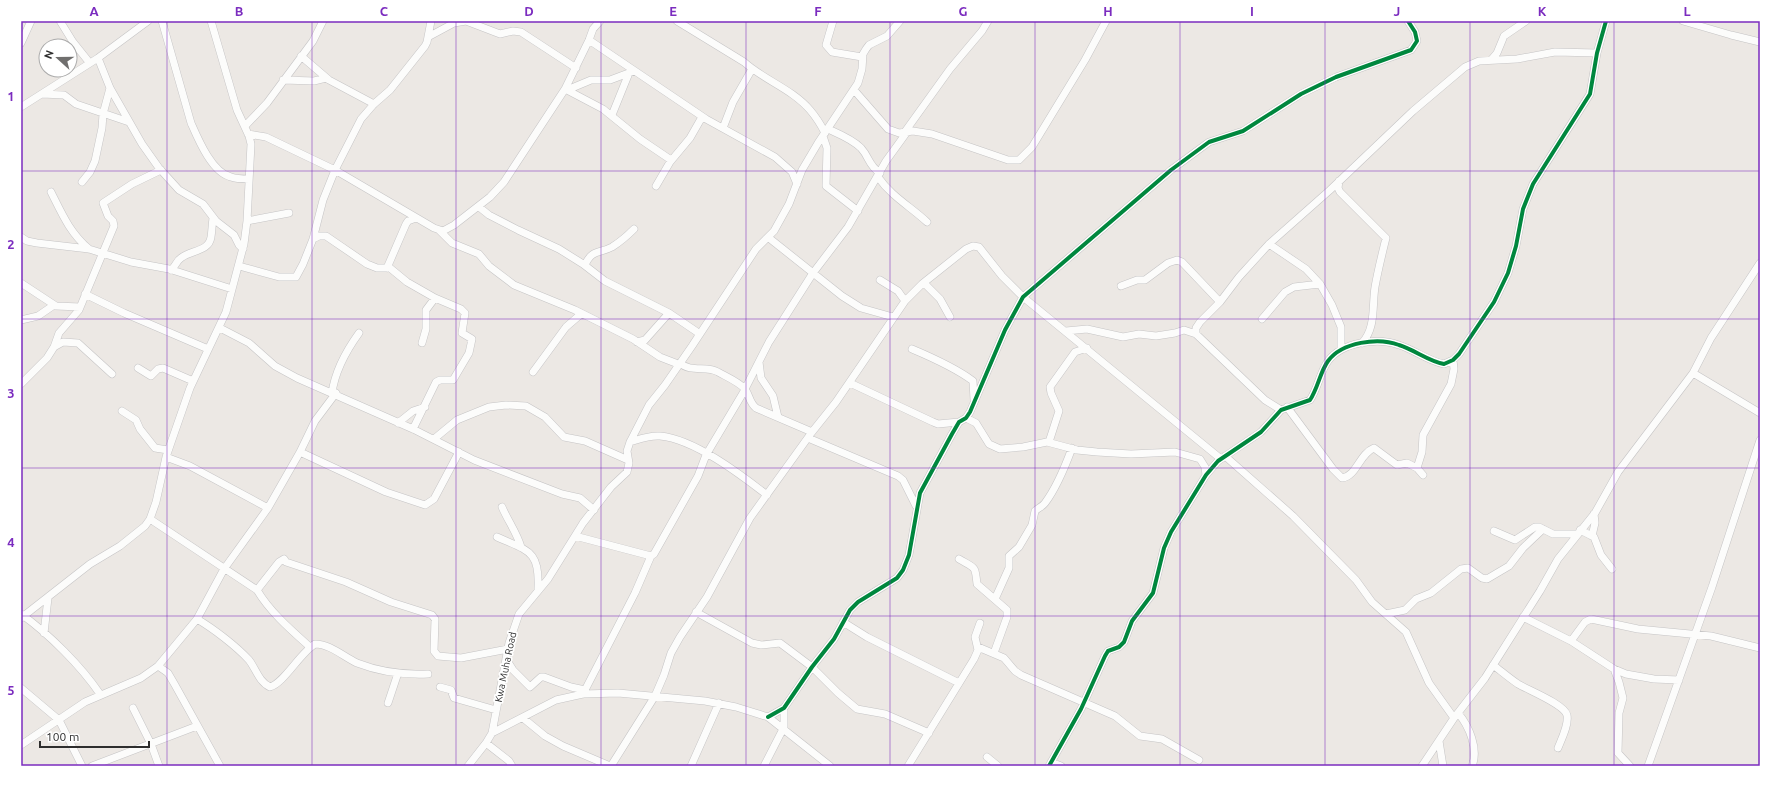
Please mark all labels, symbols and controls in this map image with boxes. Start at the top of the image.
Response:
text: A [89,4,99,18]
text: B [235,4,244,18]
text: C [380,4,389,18]
text: D [524,4,534,18]
text: E [669,4,677,18]
text: F [814,4,822,18]
text: G [959,4,968,18]
text: H [1103,4,1113,18]
text: I [1250,4,1254,18]
text: J [1394,4,1400,18]
text: K [1538,4,1547,18]
text: L [1683,4,1691,18]
north arrow [38,38,78,78]
text: N [42,48,56,60]
text: 1 [7,89,15,103]
text: 2 [7,237,15,251]
text: 3 [7,386,15,400]
text: 4 [7,535,15,549]
street label: Kwa Muha Road [493,631,518,703]
text: 5 [7,683,15,697]
scale bar [40,723,149,749]
text: 100 m [46,730,79,743]

